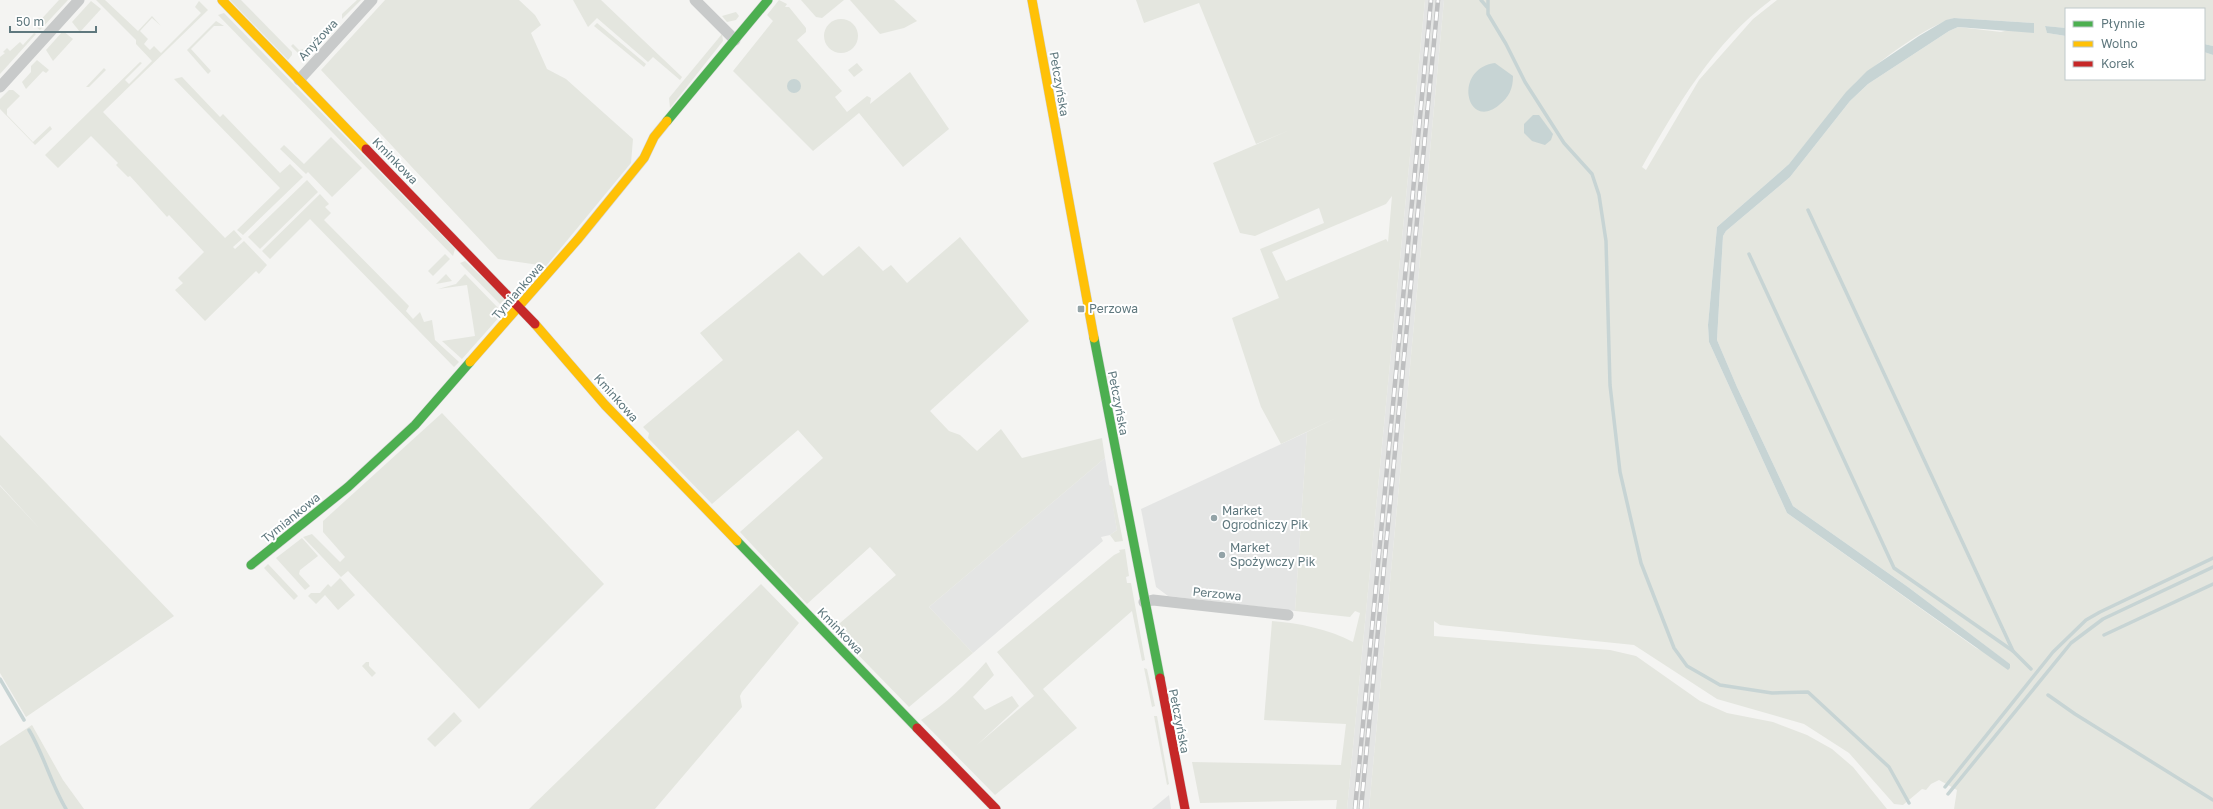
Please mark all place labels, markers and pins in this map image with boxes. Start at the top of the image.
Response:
place label: Perzowa [1089,301,1138,316]
marker: Perzowa [1076,304,1086,314]
place label: Market Ogrodniczy Pik [1222,503,1309,532]
marker: Market Ogrodniczy Pik [1209,513,1219,523]
place label: Market Spożywczy Pik [1230,540,1316,569]
marker: Market Spożywczy Pik [1217,550,1227,560]

